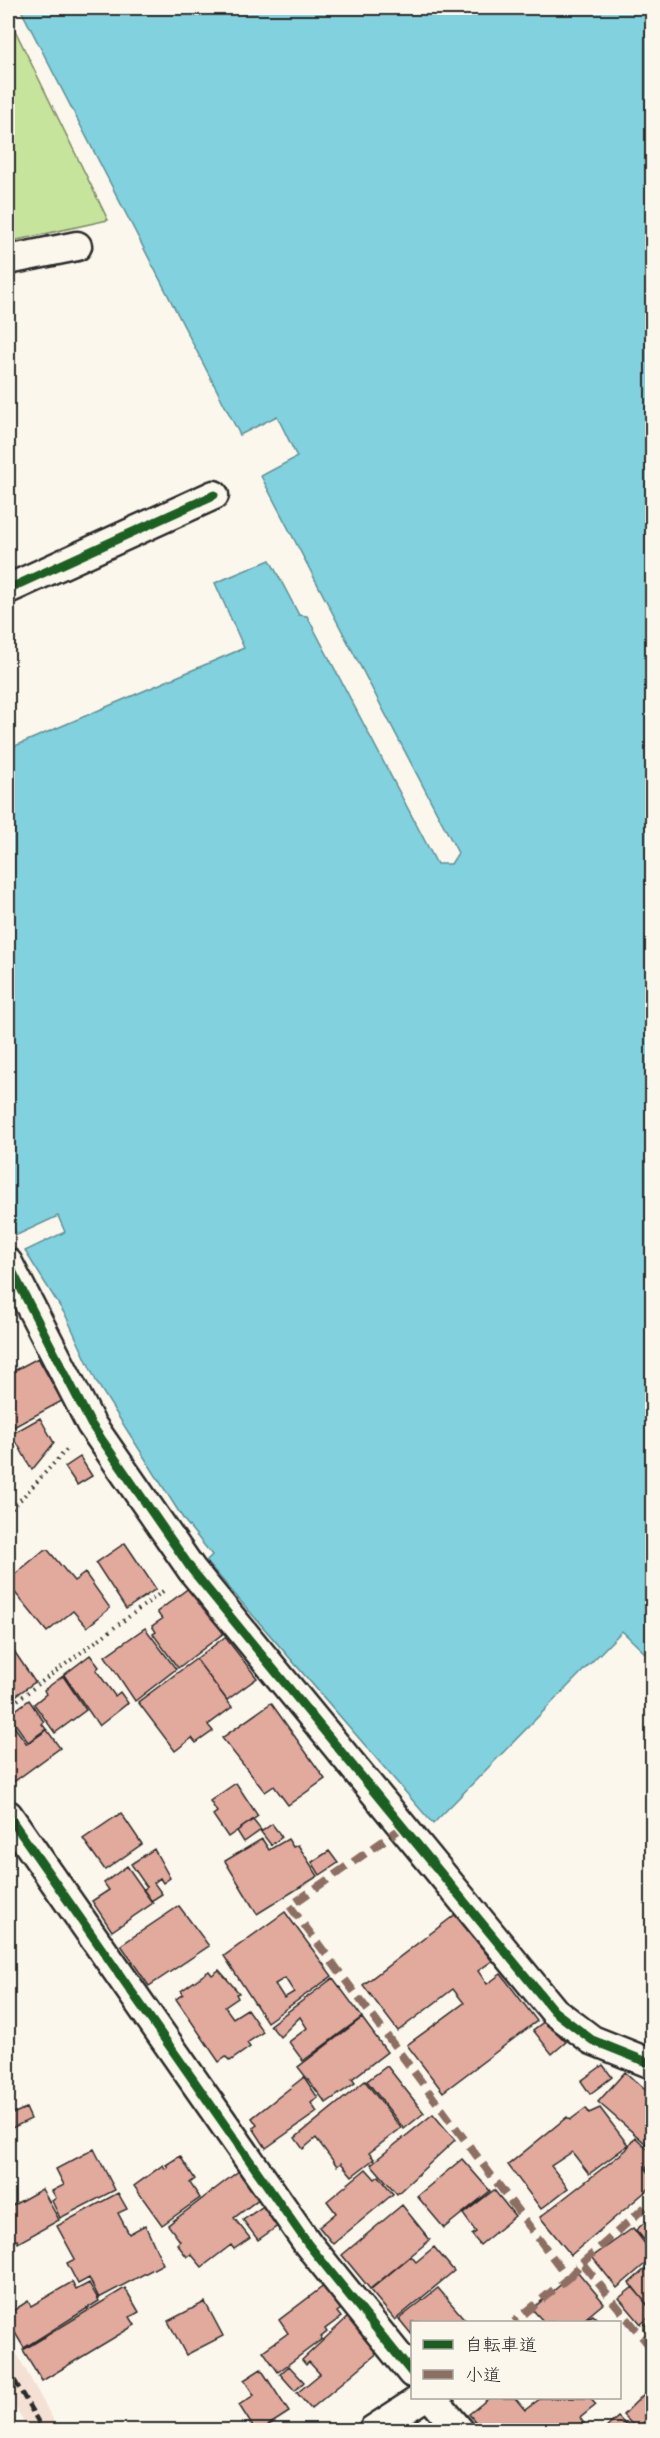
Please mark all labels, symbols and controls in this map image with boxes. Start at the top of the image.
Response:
legend [411,2321,621,2399]
text: 自転車道 [465,2333,537,2357]
text: 小道 [465,2363,501,2387]

